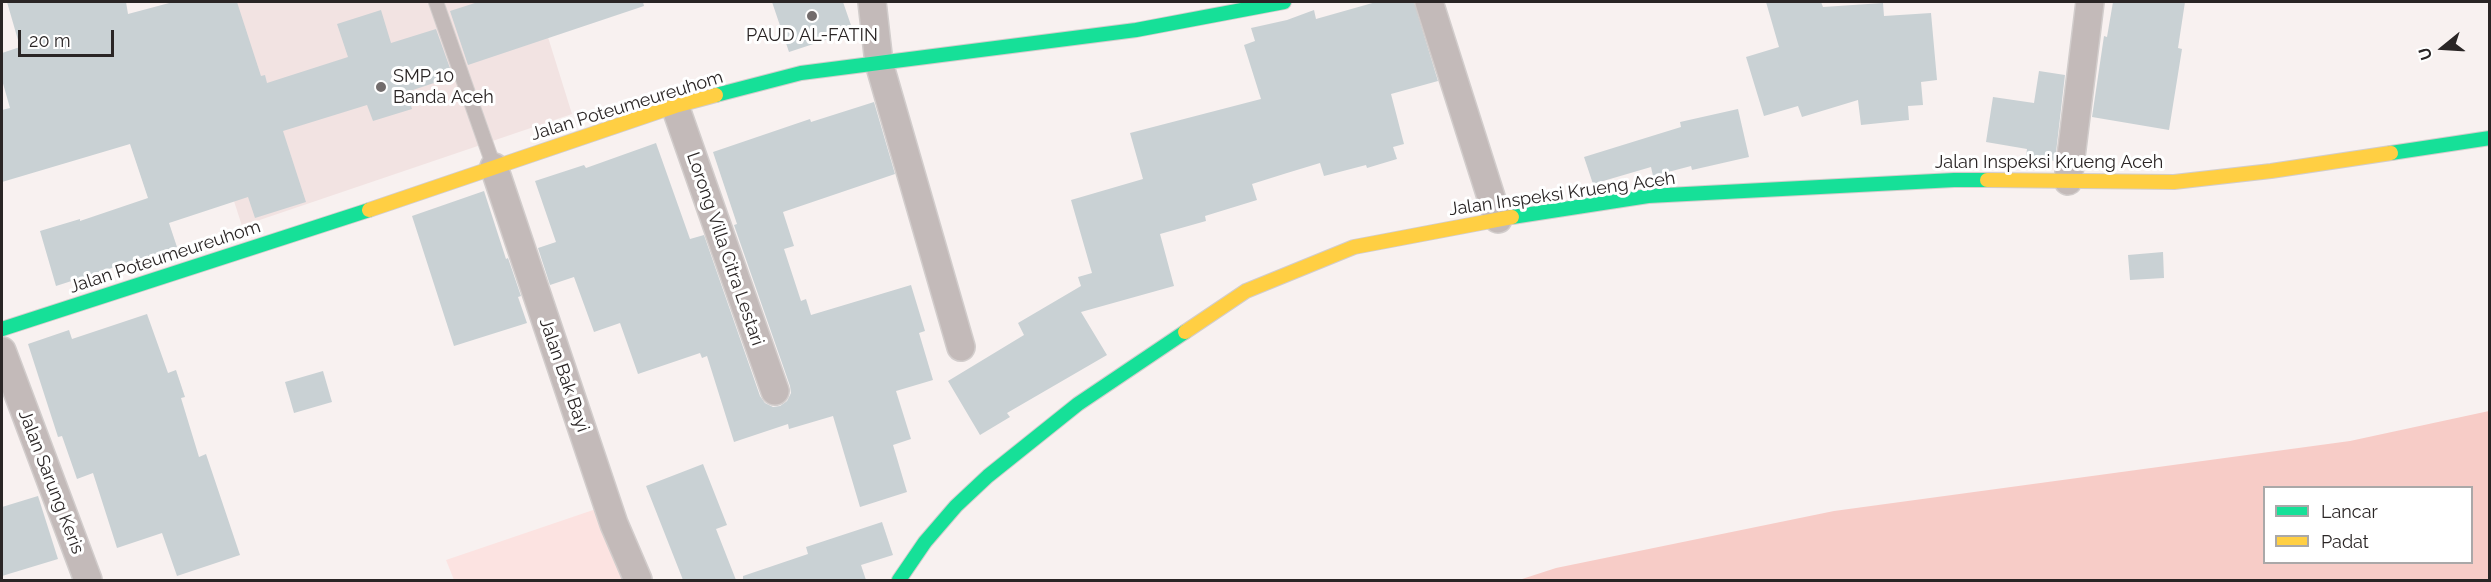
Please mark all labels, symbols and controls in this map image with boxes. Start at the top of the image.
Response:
marker: PAUD AL-FATIN [805,9,819,23]
scale bar [21,18,117,56]
north arrow [2413,18,2473,78]
place label: PAUD AL-FATIN [746,25,878,47]
text: 20 m [29,30,71,51]
text: U [2415,45,2436,62]
place label: SMP 10 Banda Aceh [393,66,494,109]
street label: Jalan Poteumeureuhom [528,66,726,146]
marker: SMP 10 Banda Aceh [374,80,388,94]
street label: Lorong Villa Citra Lestari [682,150,768,348]
street label: Jalan Inspeksi Krueng Aceh [1935,152,2163,174]
street label: Jalan Inspeksi Krueng Aceh [1447,167,1677,221]
street label: Jalan Poteumeureuhom [67,216,263,298]
street label: Jalan Bak Bayi [534,315,594,435]
street label: Jalan Sarung Keris [14,407,88,557]
legend [2263,486,2473,564]
text: Lancar [2321,501,2378,522]
text: Padat [2321,531,2369,552]

